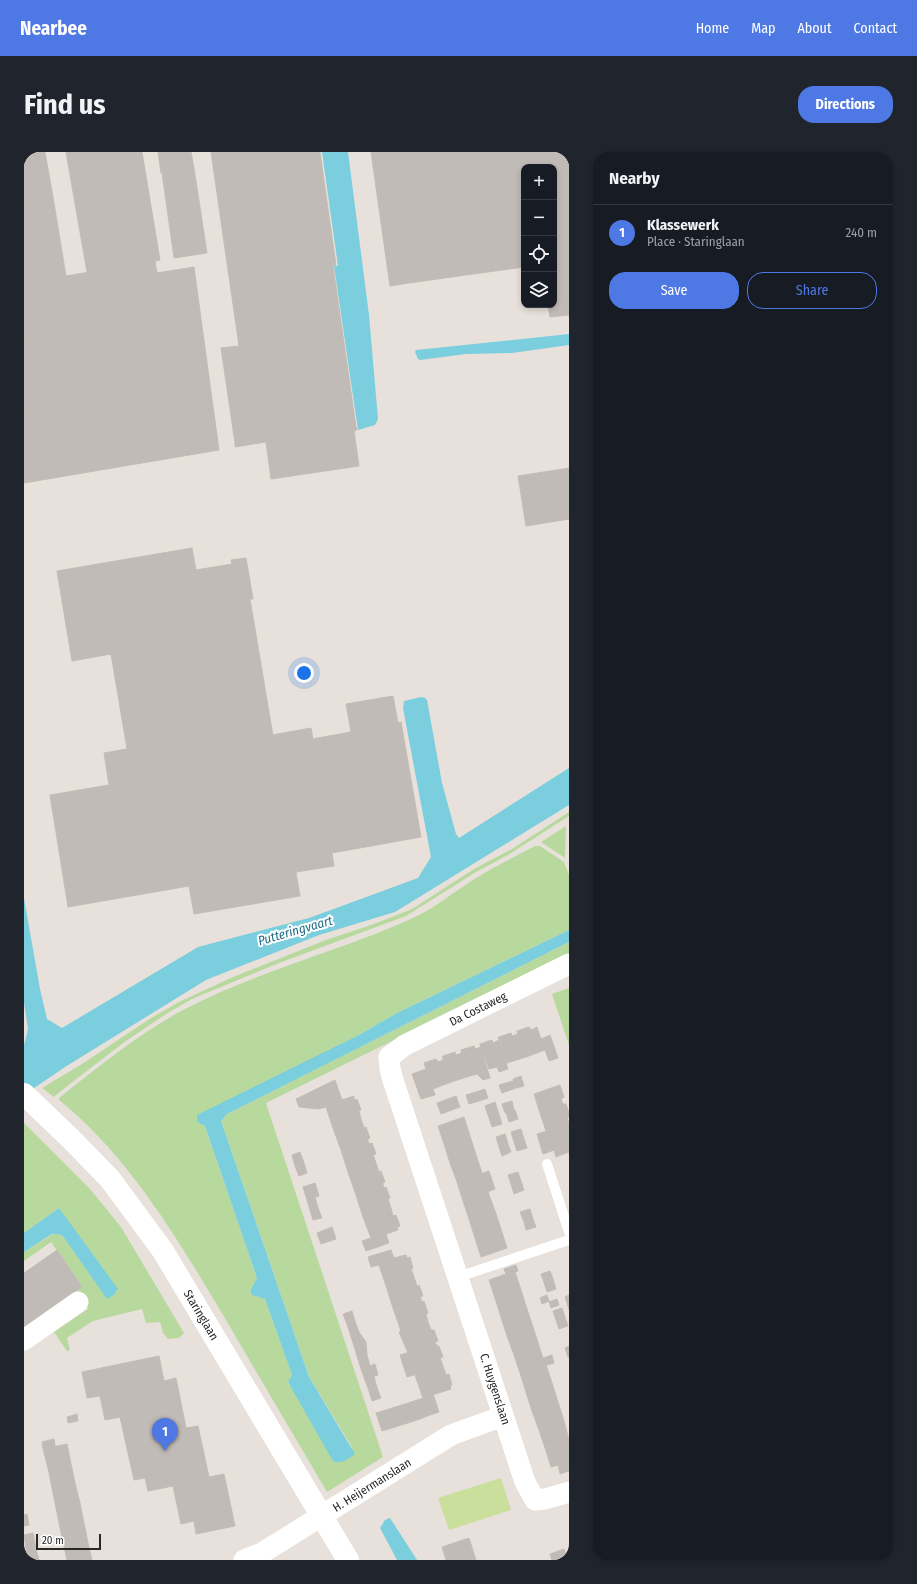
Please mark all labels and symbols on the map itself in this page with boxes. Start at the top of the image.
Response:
your location [294,663,314,683]
water label: Putteringvaart [256,912,335,948]
street label: Da Costaweg [447,989,509,1029]
street label: Staringlaan [181,1287,221,1343]
street label: C. Huygenslaan [477,1352,513,1426]
pin: 1 [152,1418,178,1451]
street label: H. Heijermanslaan [330,1455,414,1515]
scale bar [36,1532,101,1551]

